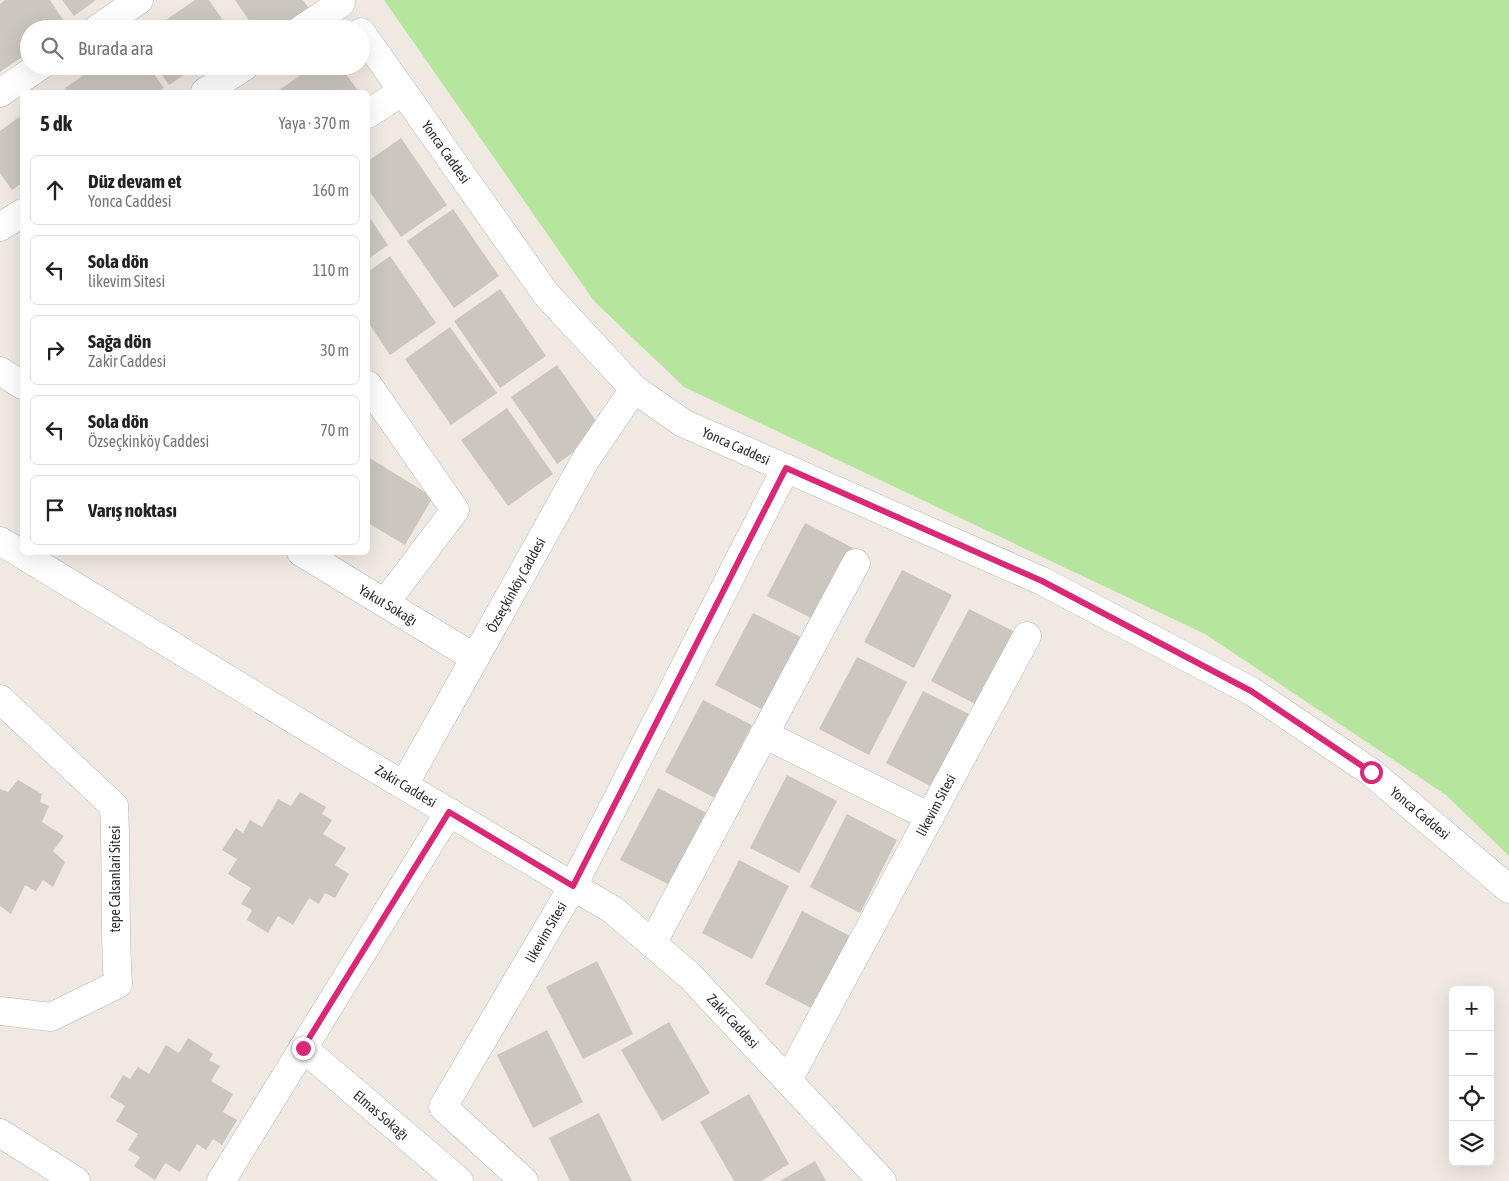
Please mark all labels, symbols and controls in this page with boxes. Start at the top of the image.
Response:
search box [20,20,370,75]
icon: search [38,34,66,62]
text: Burada ara [78,37,154,59]
text: 5 dk [40,111,72,135]
text: Yaya · 370 m [278,114,350,132]
street label: Yonca Caddesi [419,118,473,186]
text: Düz devam et [88,170,182,192]
icon: ahead [41,176,69,204]
text: 160 m [313,181,349,199]
text: Yonca Caddesi [88,192,171,210]
text: Sola dön [88,250,149,272]
icon: left [41,256,69,284]
text: 110 m [313,261,349,279]
text: likevim Sitesi [88,272,165,290]
text: Sağa dön [88,330,151,352]
icon: right [41,336,69,364]
text: 30 m [320,341,349,359]
text: Zakir Caddesi [88,352,166,370]
text: Sola dön [88,410,149,432]
icon: left [41,416,69,444]
text: 70 m [320,421,349,439]
street label: Yonca Caddesi [699,424,773,468]
text: Özseçkinköy Caddesi [88,432,209,450]
icon: arrive [41,496,69,524]
text: Varış noktası [88,499,177,521]
street label: Özseçkinköy Caddesi [483,535,549,635]
street label: Yakut Sokağı [356,581,420,629]
route start [1360,761,1383,784]
street label: Zakir Caddesi [373,762,439,810]
street label: likevim Sitesi [913,771,959,839]
street label: Yonca Caddesi [1387,783,1453,843]
street label: tepe Calsanlari Sitesi [107,826,123,932]
street label: likevim Sitesi [522,899,570,965]
map controls [1449,986,1494,1166]
button: + [1449,986,1494,1031]
street label: Zakir Caddesi [704,991,762,1051]
button: − [1449,1031,1494,1076]
route end [292,1037,315,1060]
button: locate [1449,1076,1494,1121]
street label: Elmas Sokağı [350,1087,412,1143]
button: layers [1449,1121,1494,1166]

